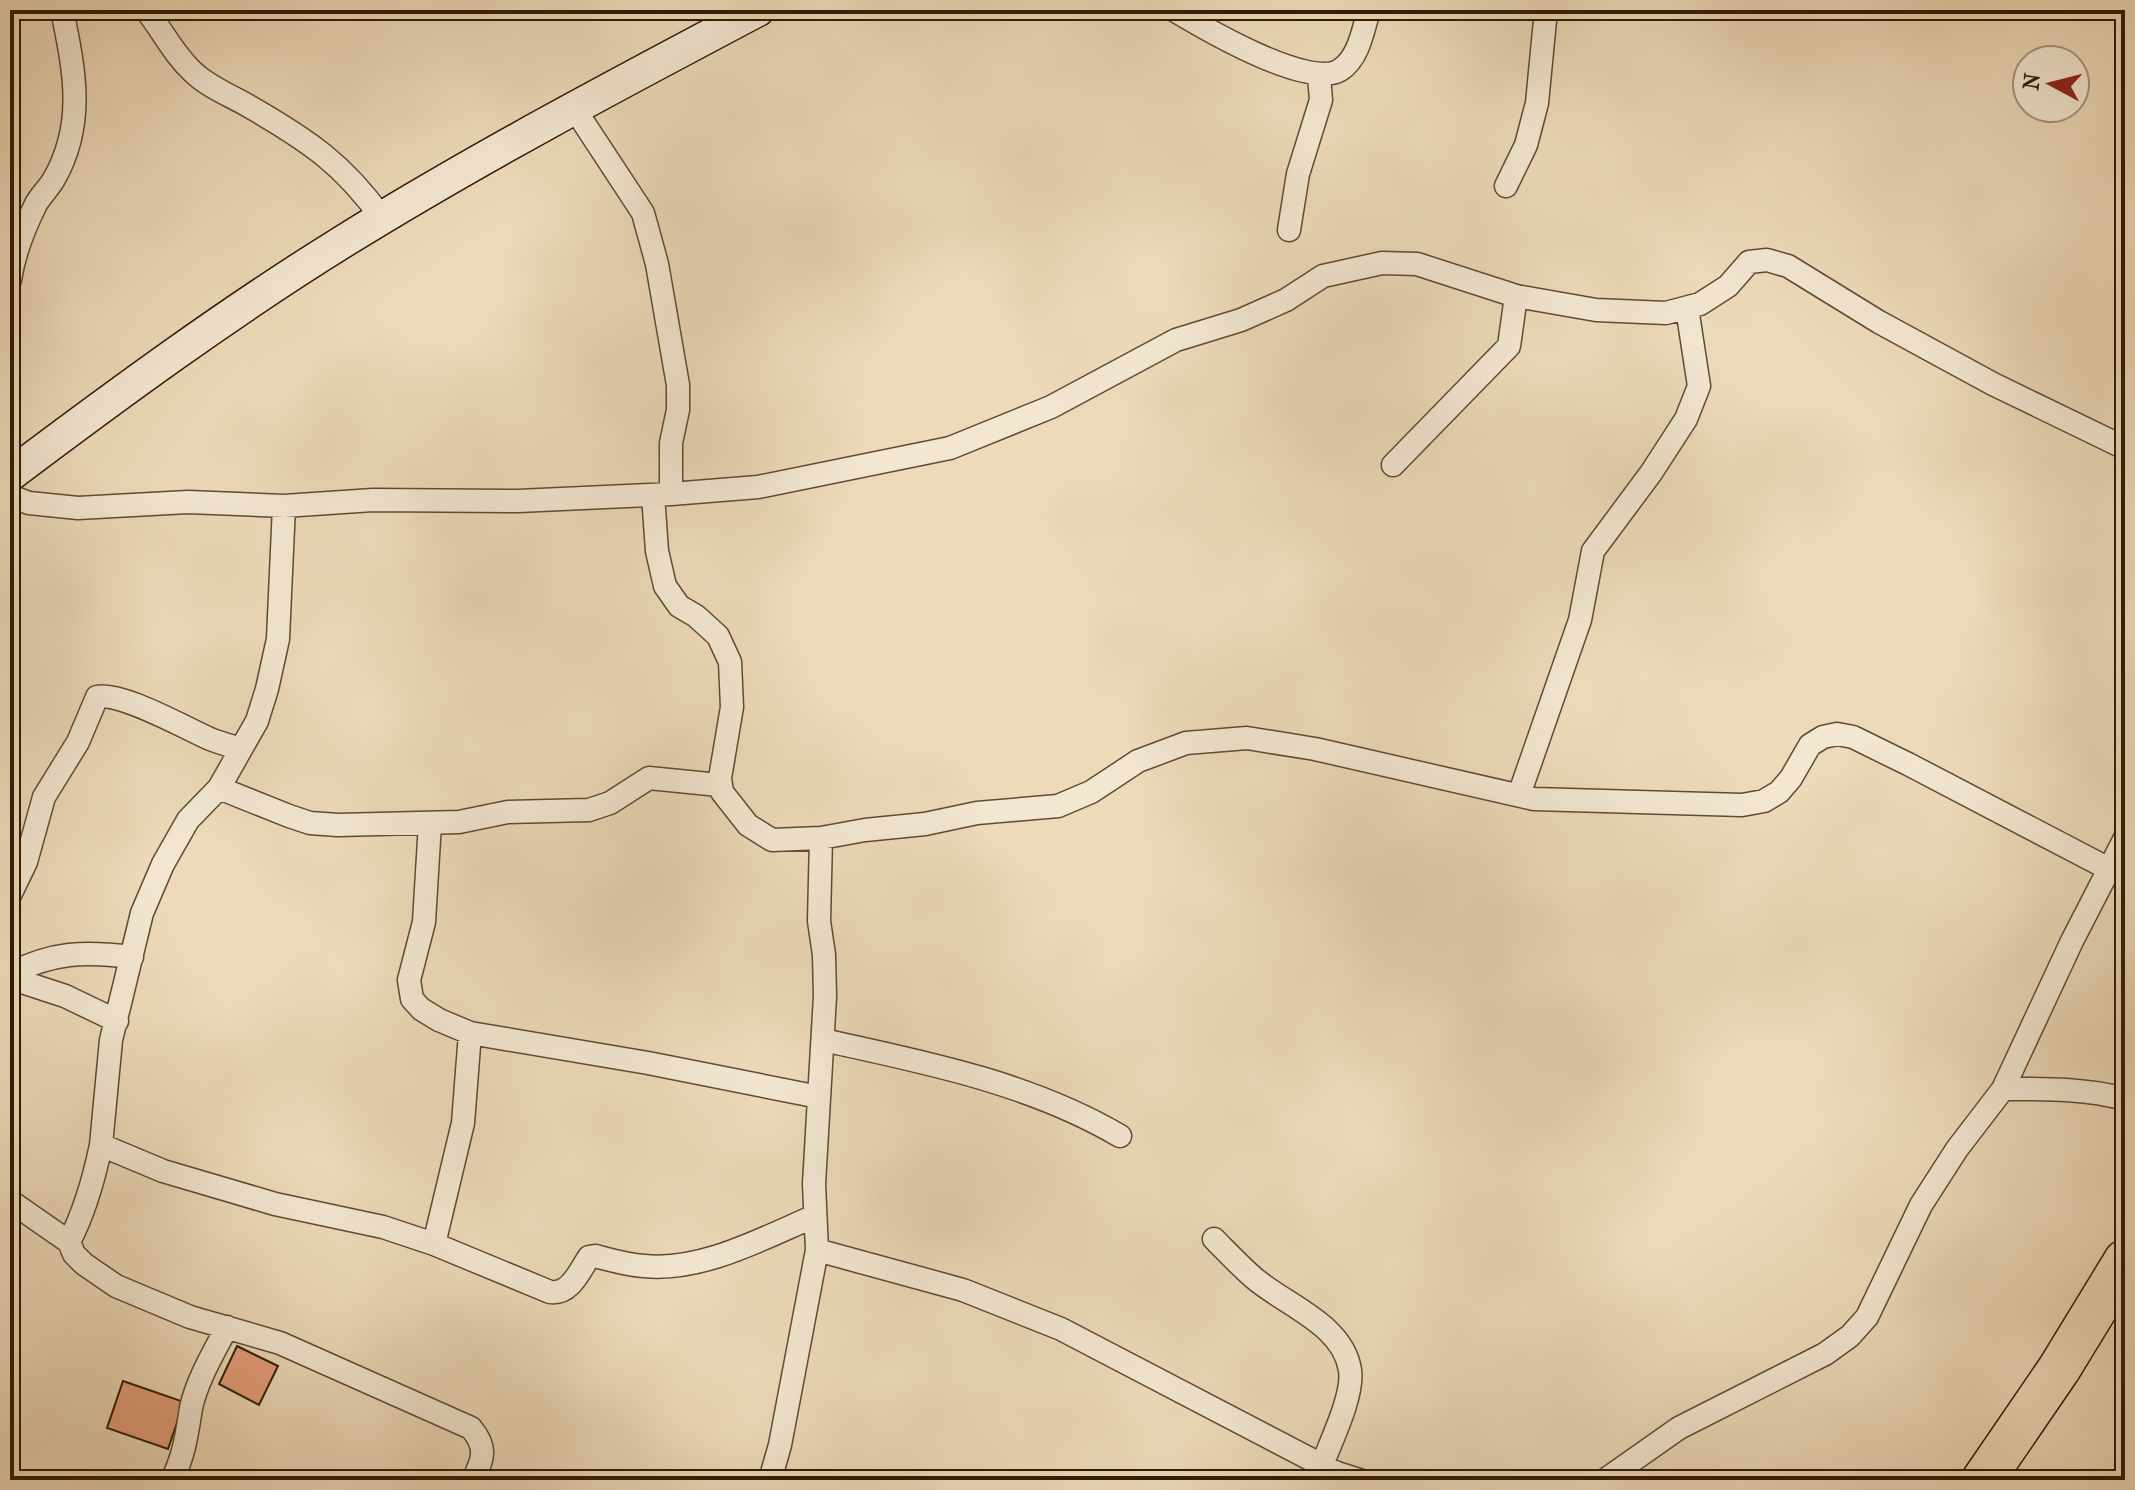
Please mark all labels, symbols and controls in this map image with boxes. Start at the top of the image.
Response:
north arrow [2011,44,2091,124]
text: N [2018,72,2046,92]

